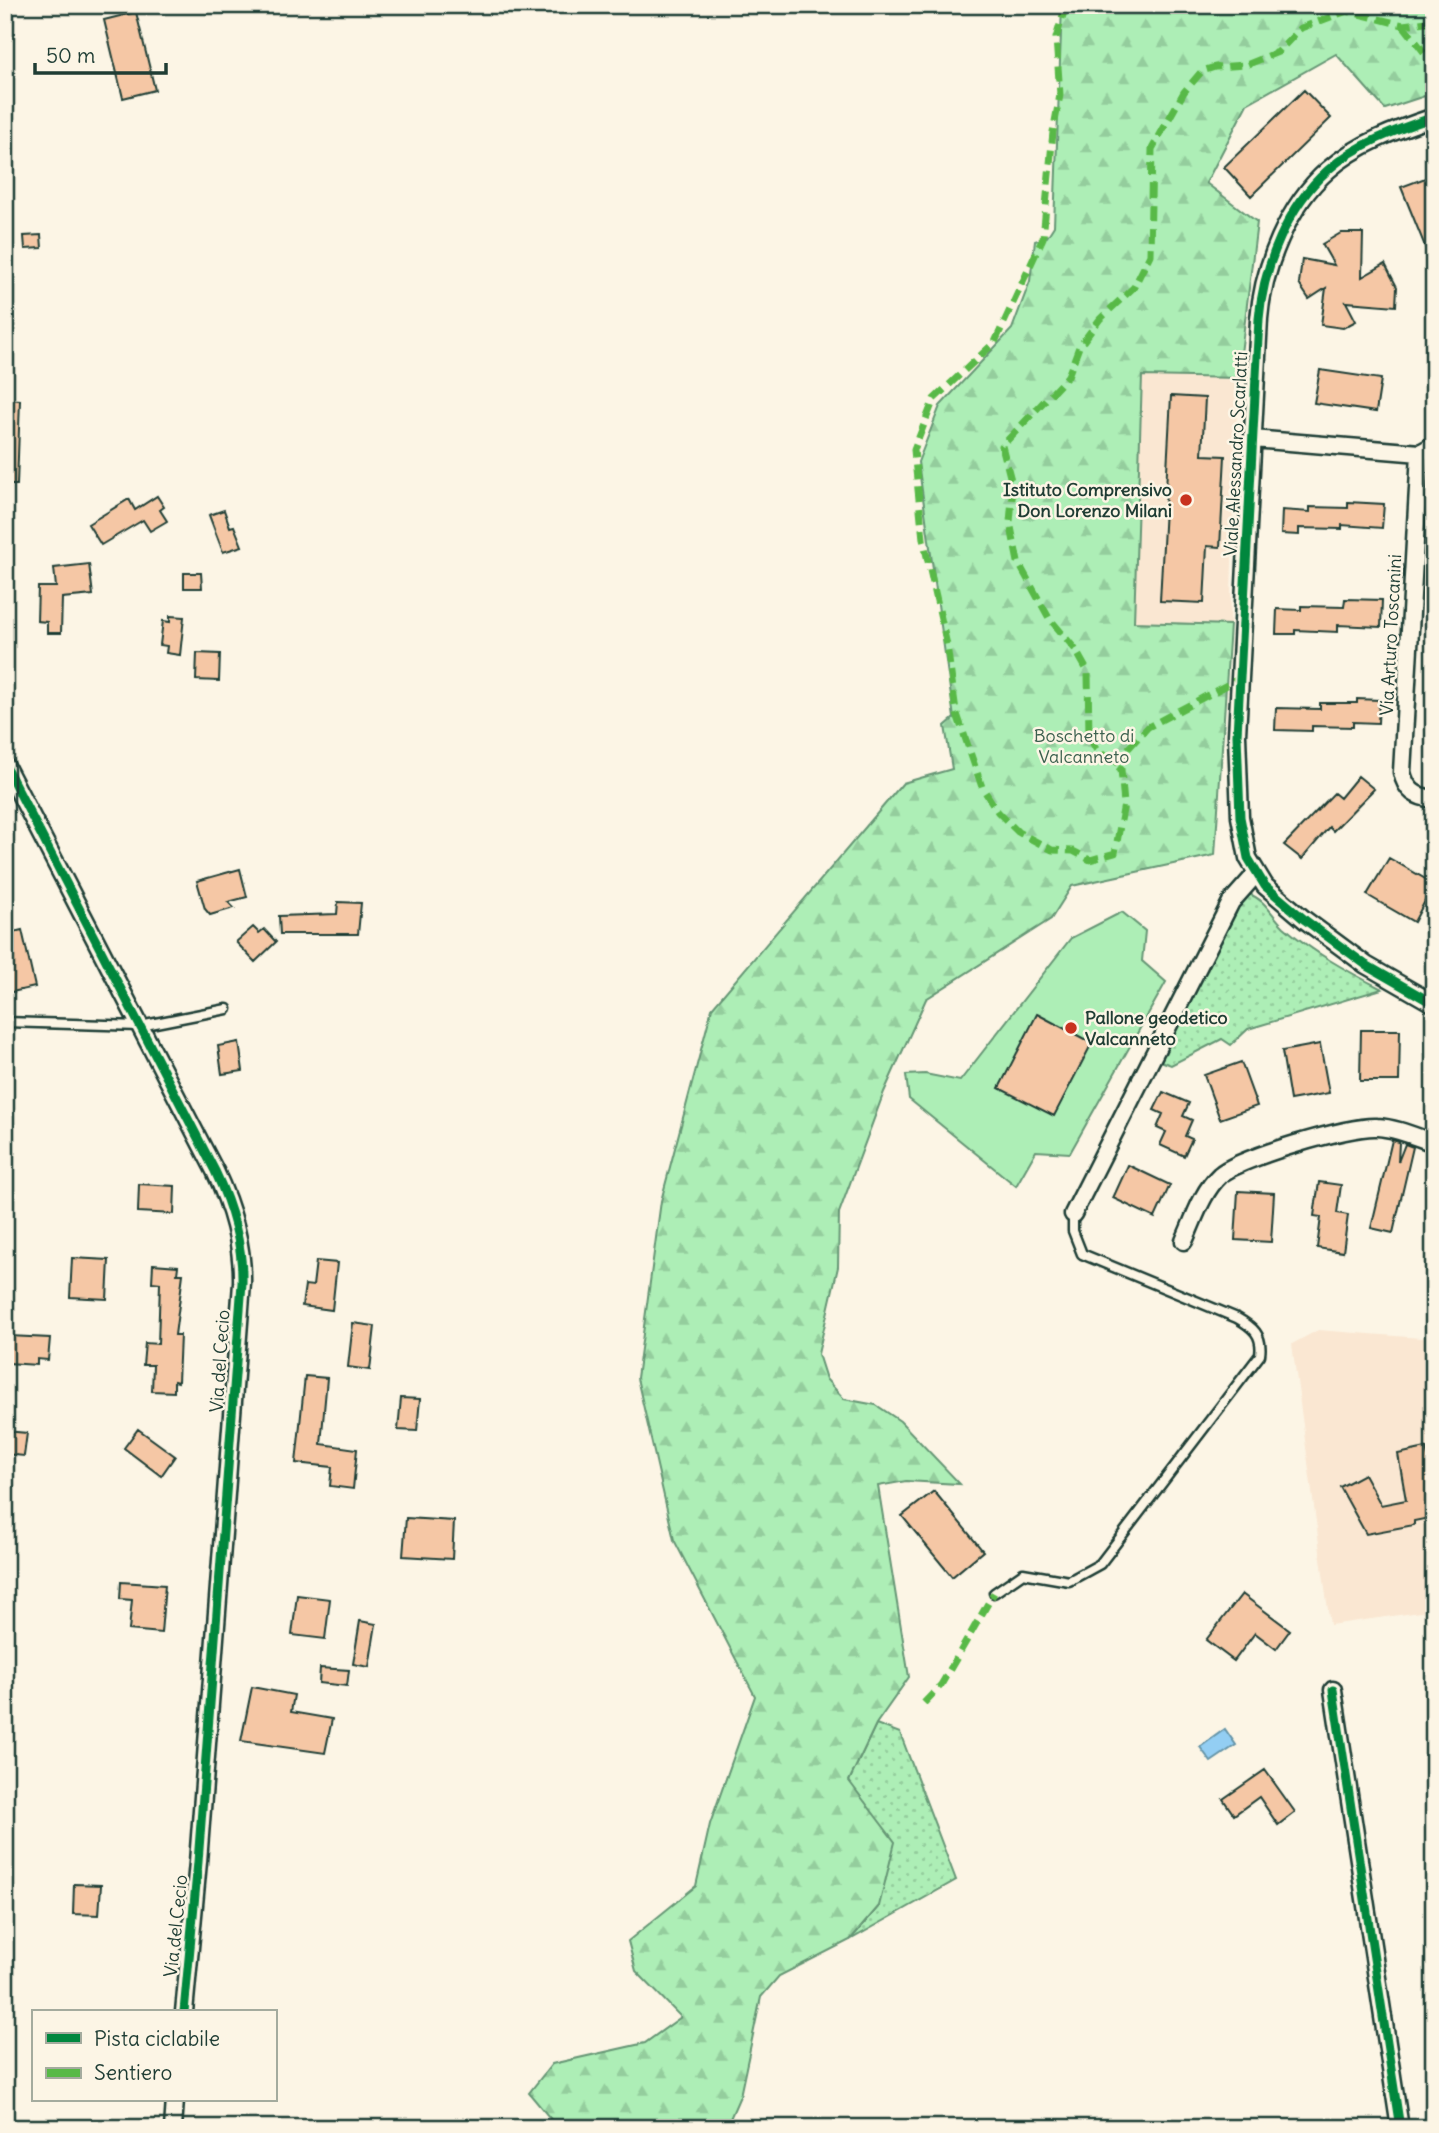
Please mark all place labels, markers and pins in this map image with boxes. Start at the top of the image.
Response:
place label: Istituto Comprensivo Don Lorenzo Milani [1003,478,1172,522]
marker: Istituto Comprensivo Don Lorenzo Milani [1178,492,1194,508]
place label: Pallone geodetico Valcanneto [1085,1006,1228,1050]
marker: Pallone geodetico Valcanneto [1063,1020,1079,1036]

